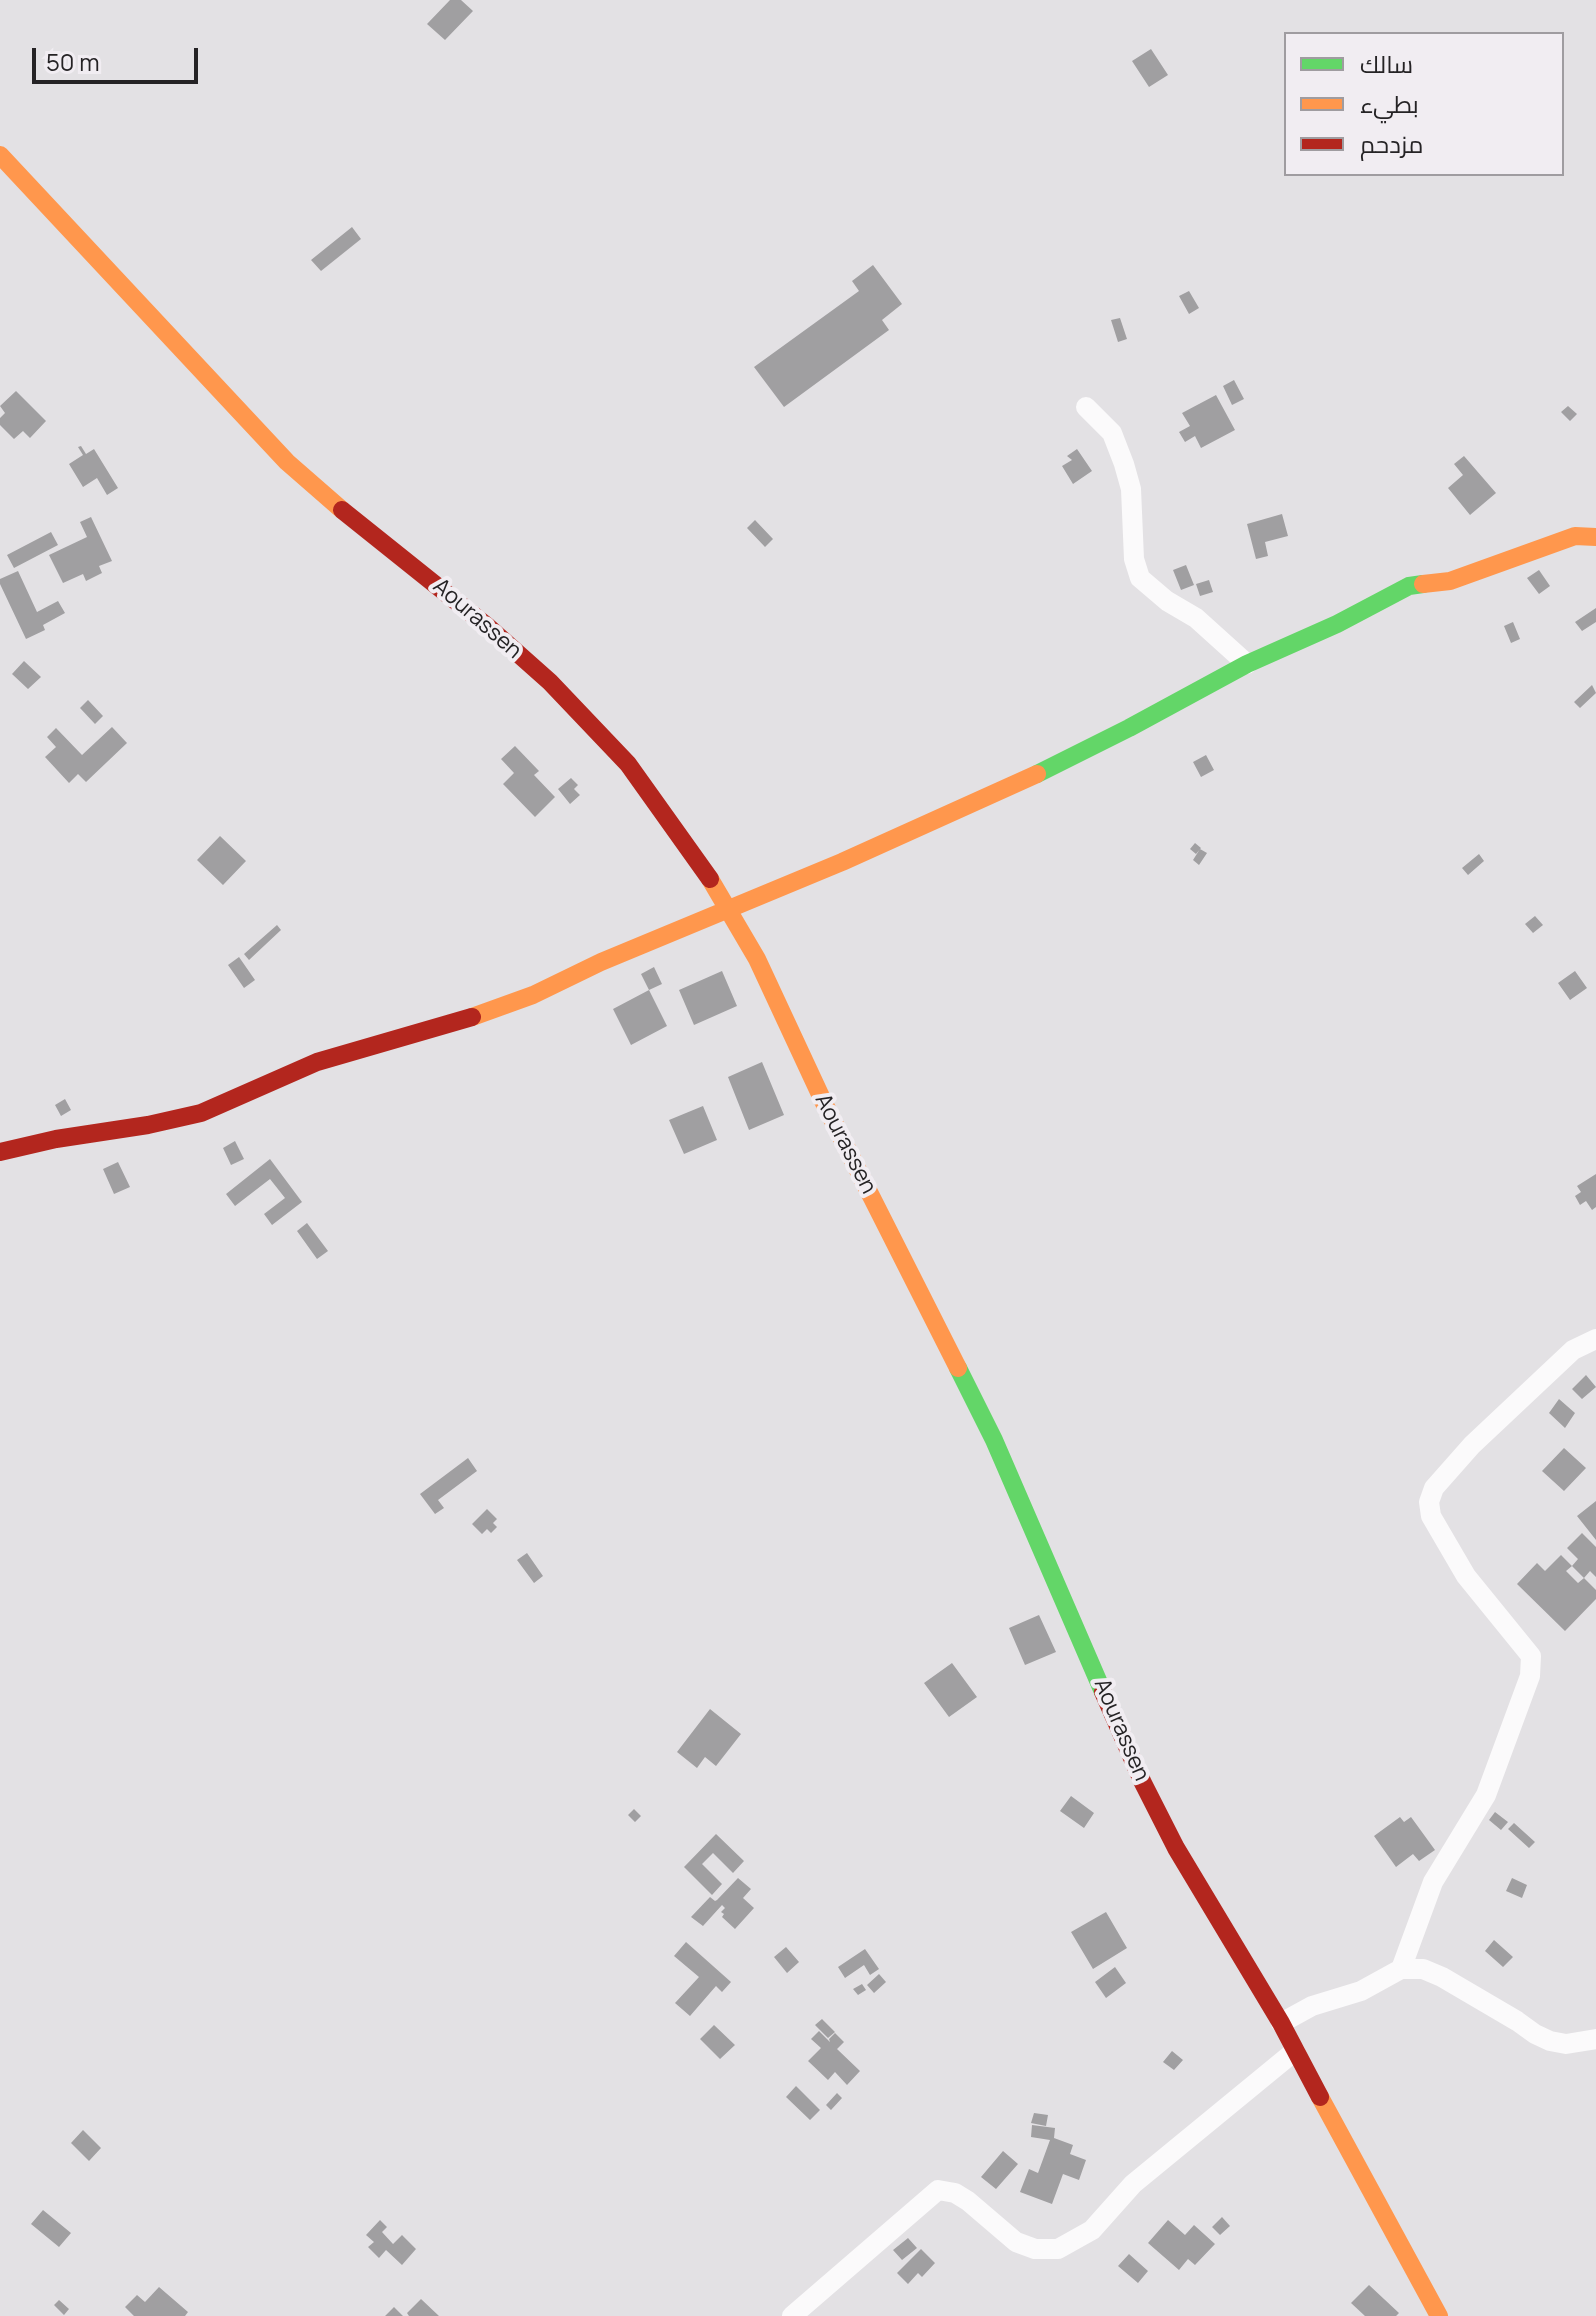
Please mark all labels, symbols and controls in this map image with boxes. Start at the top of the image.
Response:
scale bar [36,32,202,82]
legend [1284,32,1564,176]
text: 50 m [46,45,100,78]
text: سالك [1360,47,1413,80]
text: بطيء [1360,87,1419,120]
text: مزدحم [1360,127,1423,160]
street label: Aourassen [427,573,527,665]
street label: Aourassen [809,1090,881,1198]
street label: Aourassen [1088,1675,1154,1785]

